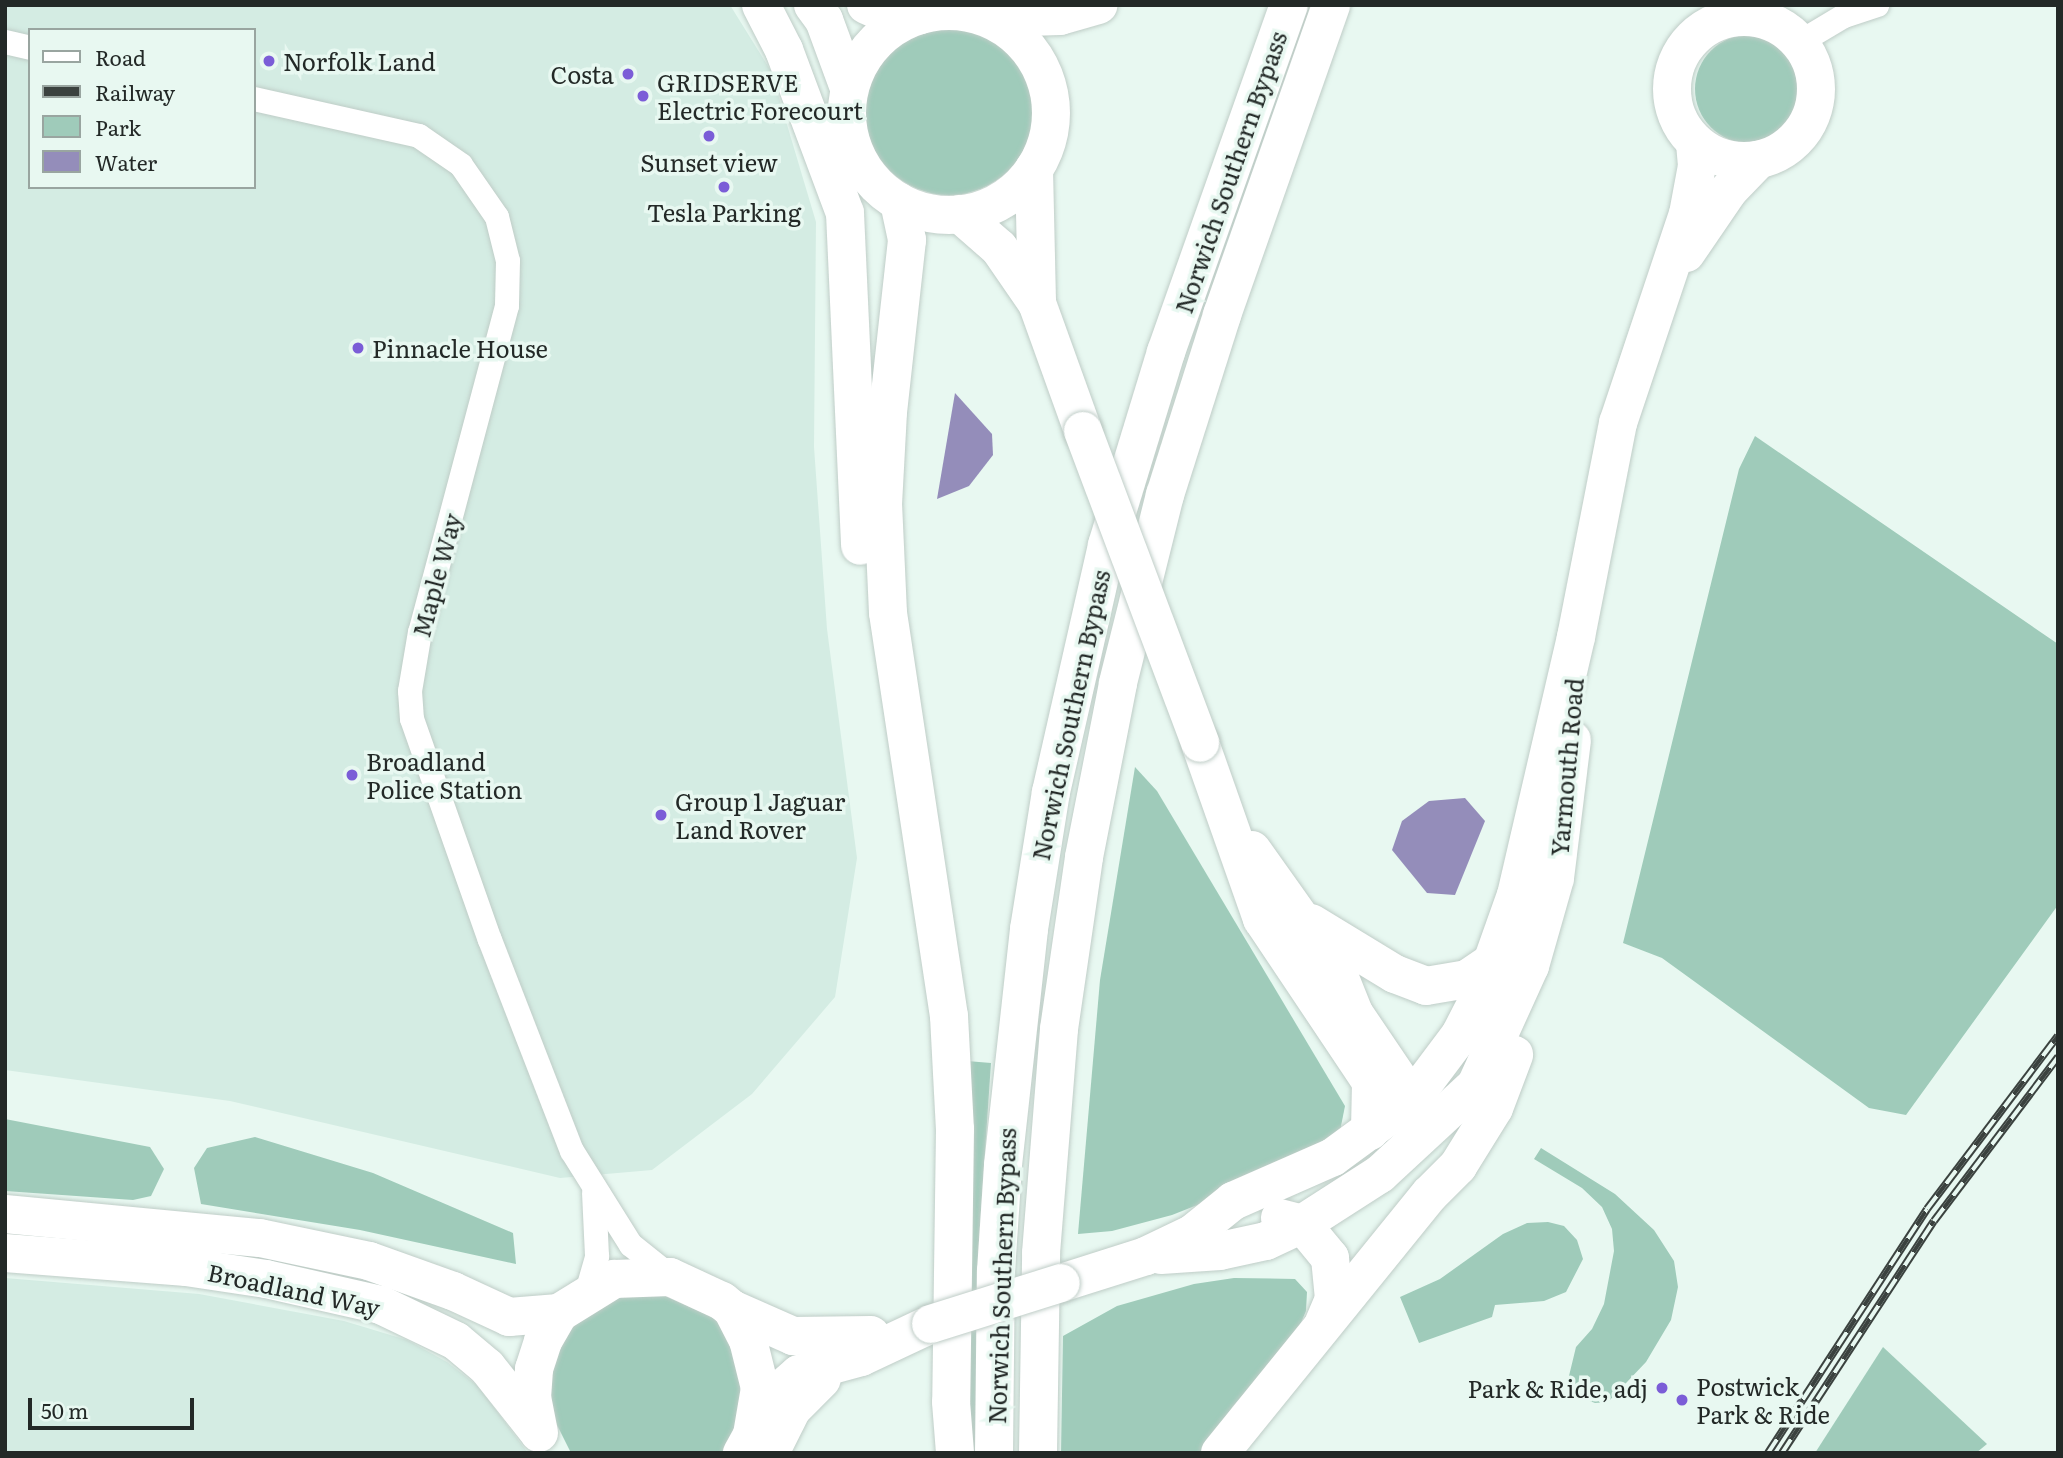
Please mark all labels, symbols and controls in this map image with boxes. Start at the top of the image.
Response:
street label: Norwich Southern Bypass [1168,27,1292,317]
legend [28,28,256,189]
text: Road [95,41,146,72]
place label: Norfolk Land [283,47,436,75]
marker: Norfolk Land [261,53,277,69]
place label: Costa [551,60,614,88]
marker: Costa [620,66,636,82]
place label: GRIDSERVE Electric Forecourt [657,68,863,124]
text: Railway [95,76,175,107]
marker: GRIDSERVE Electric Forecourt [635,88,651,104]
text: Park [95,111,141,142]
marker: Sunset view [701,128,717,144]
text: Water [95,146,157,177]
place label: Sunset view [640,148,778,176]
marker: Tesla Parking [716,179,732,195]
place label: Tesla Parking [647,198,801,226]
place label: Pinnacle House [372,334,548,362]
marker: Pinnacle House [350,340,366,356]
street label: Maple Way [406,510,466,640]
street label: Norwich Southern Bypass [1025,567,1115,863]
street label: Yarmouth Road [1544,677,1588,857]
place label: Broadland Police Station [366,747,522,803]
marker: Broadland Police Station [344,767,360,783]
place label: Group 1 Jaguar Land Rover [675,787,845,843]
marker: Group 1 Jaguar Land Rover [653,807,669,823]
street label: Norwich Southern Bypass [981,1128,1021,1424]
street label: Broadland Way [205,1257,383,1321]
place label: Postwick Park & Ride [1696,1372,1830,1428]
place label: Park & Ride, adj [1467,1374,1648,1402]
marker: Park & Ride, adj [1654,1380,1670,1396]
scale bar [32,1384,198,1428]
marker: Postwick Park & Ride [1674,1392,1690,1408]
text: 50 m [41,1394,88,1425]

